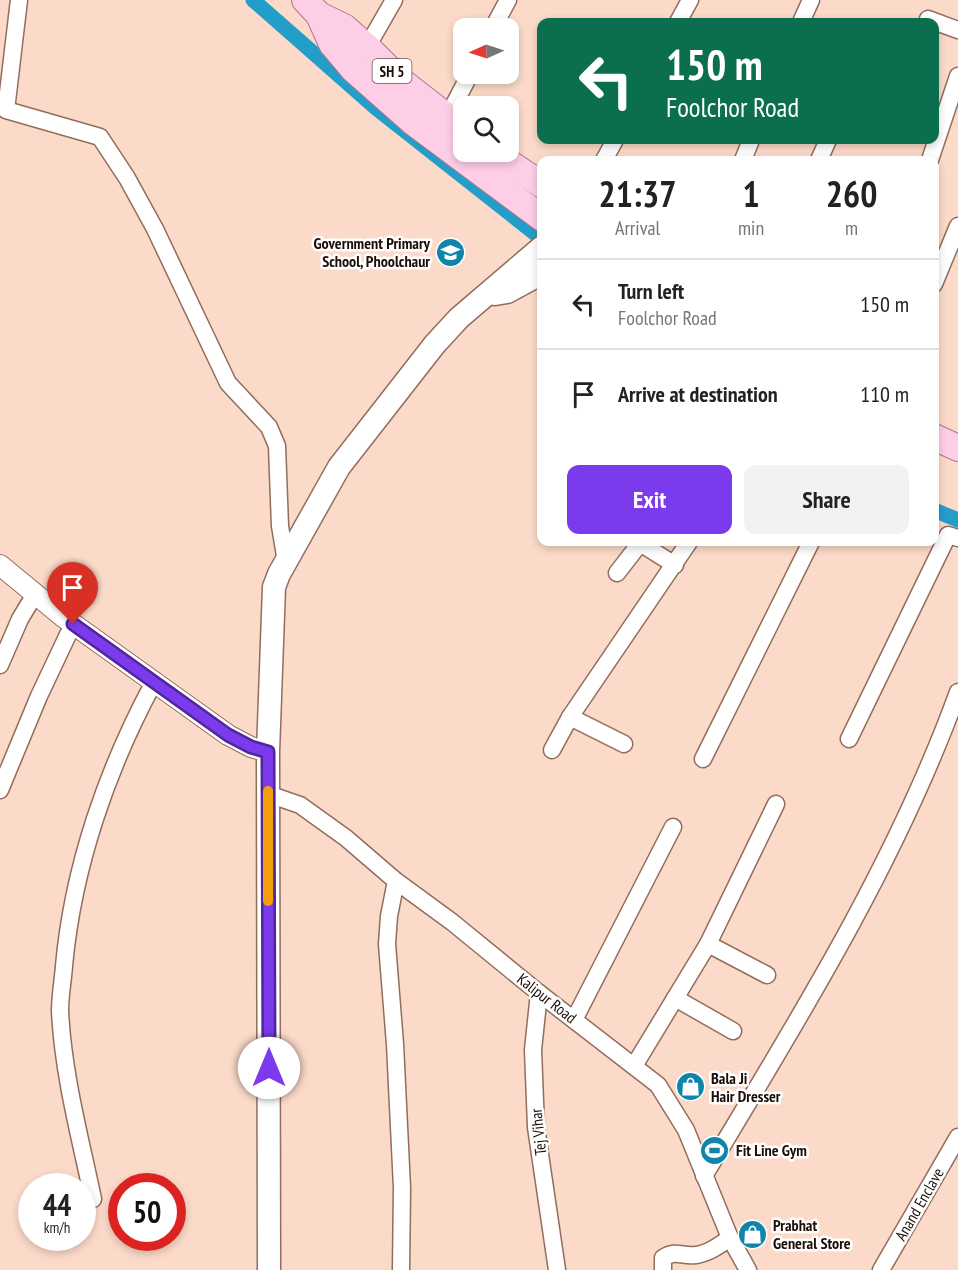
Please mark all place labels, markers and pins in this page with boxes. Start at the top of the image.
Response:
place label: Government Primary School, Phoolchaur [314,233,431,271]
school or university icon: Government Primary School, Phoolchaur [435,236,467,268]
pin [47,562,98,624]
place label: Bala Ji Hair Dresser [711,1068,781,1106]
shop icon: Bala Ji Hair Dresser [674,1071,706,1103]
sports icon: Fit Line Gym [699,1134,731,1166]
place label: Fit Line Gym [736,1140,807,1160]
place label: Prabhat General Store [773,1215,851,1253]
shop icon: Prabhat General Store [736,1218,768,1250]

